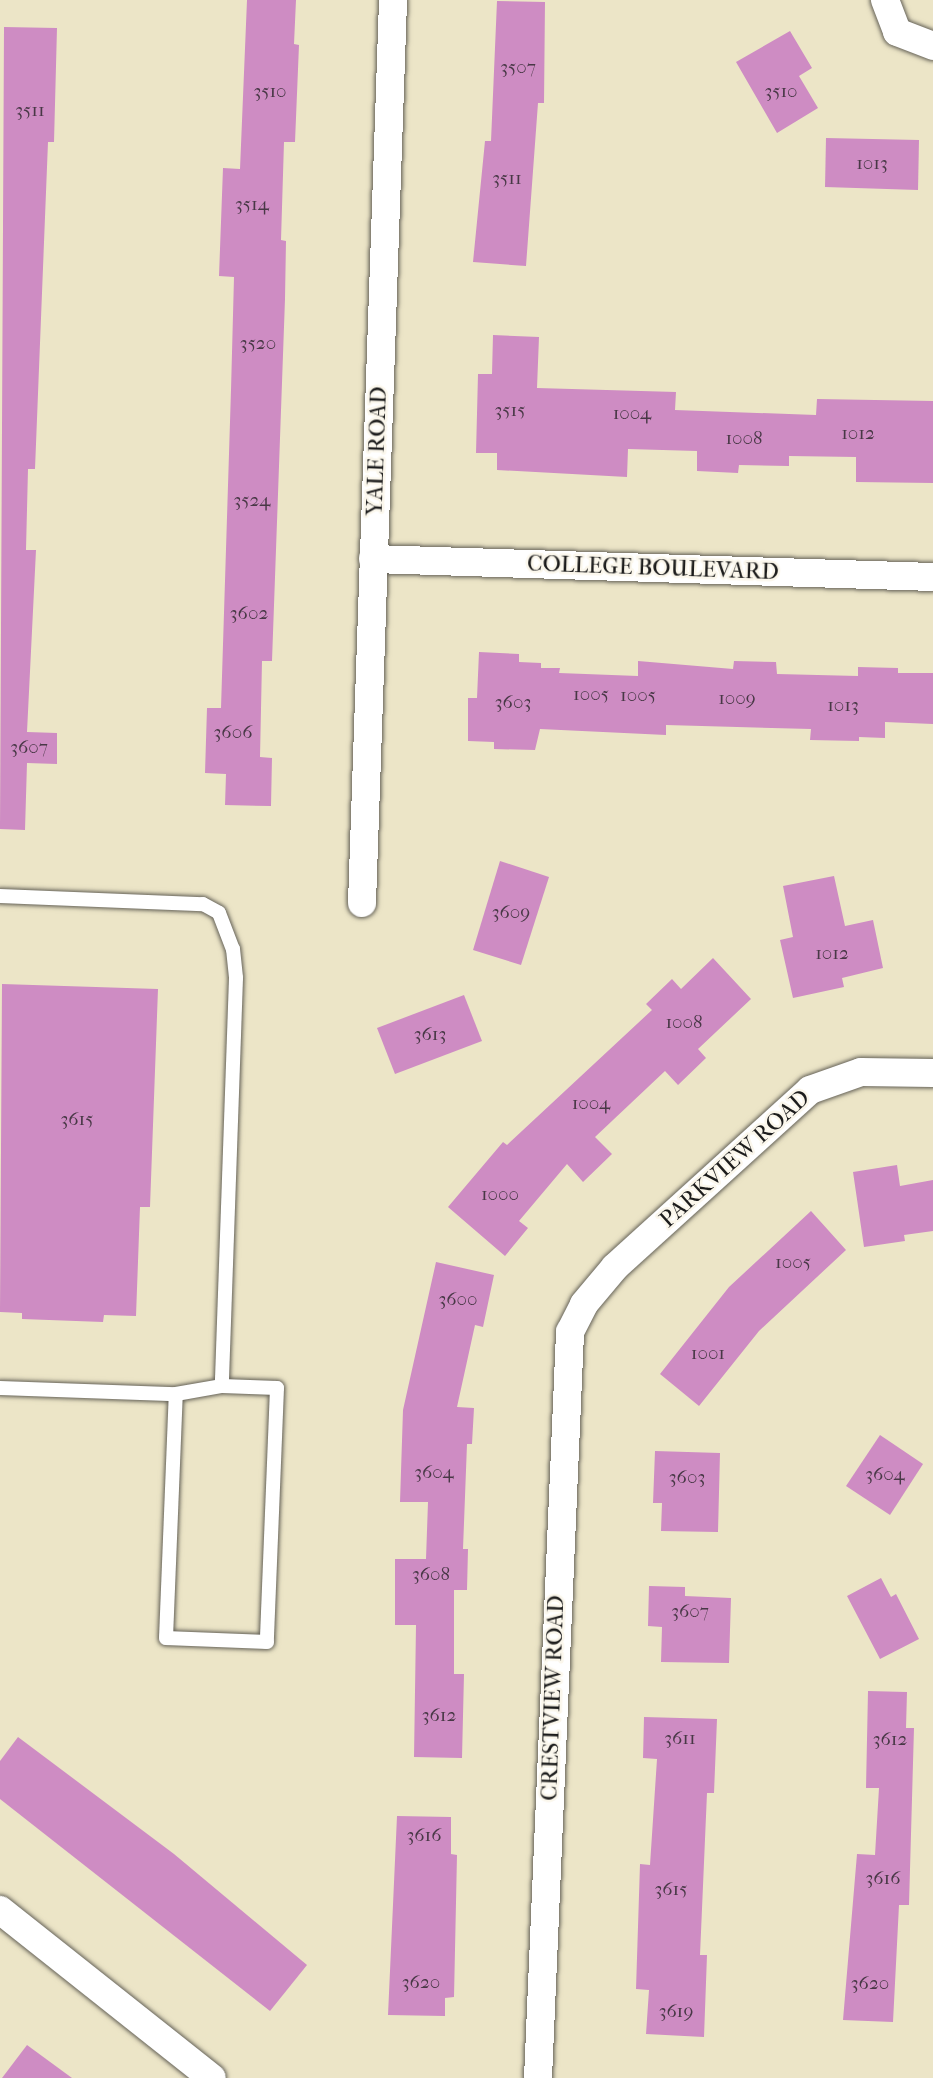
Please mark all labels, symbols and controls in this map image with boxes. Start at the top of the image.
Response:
house number: 3507 [500,57,536,79]
house number: 3510 [253,81,287,103]
house number: 3510 [764,81,798,103]
house number: 3511 [15,100,45,122]
house number: 1013 [856,153,888,175]
house number: 3511 [492,168,522,190]
house number: 3514 [235,194,269,216]
house number: 3520 [240,333,276,355]
street label: YALE ROAD [361,386,393,516]
house number: 3515 [495,400,525,422]
house number: 1004 [613,403,651,425]
house number: 1012 [841,423,875,445]
house number: 1008 [725,428,763,450]
house number: 3524 [234,490,270,512]
street label: COLLEGE BOULEVARD [527,550,779,586]
house number: 3602 [230,603,268,625]
house number: 1005 [573,684,609,706]
house number: 1005 [620,685,656,707]
house number: 1009 [718,688,756,710]
house number: 3603 [495,692,531,714]
house number: 1013 [827,695,859,717]
house number: 3606 [214,722,252,744]
house number: 3607 [10,737,48,759]
house number: 3609 [492,902,530,924]
house number: 1012 [815,943,849,965]
house number: 1008 [665,1012,703,1034]
house number: 3613 [414,1024,446,1046]
street label: PARKVIEW ROAD [654,1084,816,1234]
house number: 1004 [572,1093,610,1115]
house number: 3615 [61,1109,93,1131]
house number: 1000 [481,1184,519,1206]
house number: 1005 [775,1252,811,1274]
house number: 3600 [438,1289,478,1311]
house number: 1001 [691,1343,725,1365]
house number: 3604 [414,1462,454,1484]
house number: 3604 [865,1464,905,1486]
house number: 3603 [669,1467,705,1489]
house number: 3608 [412,1564,450,1586]
street label: CRESTVIEW ROAD [536,1595,570,1801]
house number: 3607 [671,1601,709,1623]
house number: 3612 [422,1705,456,1727]
house number: 3611 [664,1728,696,1750]
house number: 3612 [873,1729,907,1751]
house number: 3616 [407,1825,441,1847]
house number: 3616 [866,1868,900,1890]
house number: 3615 [655,1879,687,1901]
house number: 3620 [402,1972,440,1994]
house number: 3620 [851,1973,889,1995]
house number: 3619 [659,2001,693,2023]

